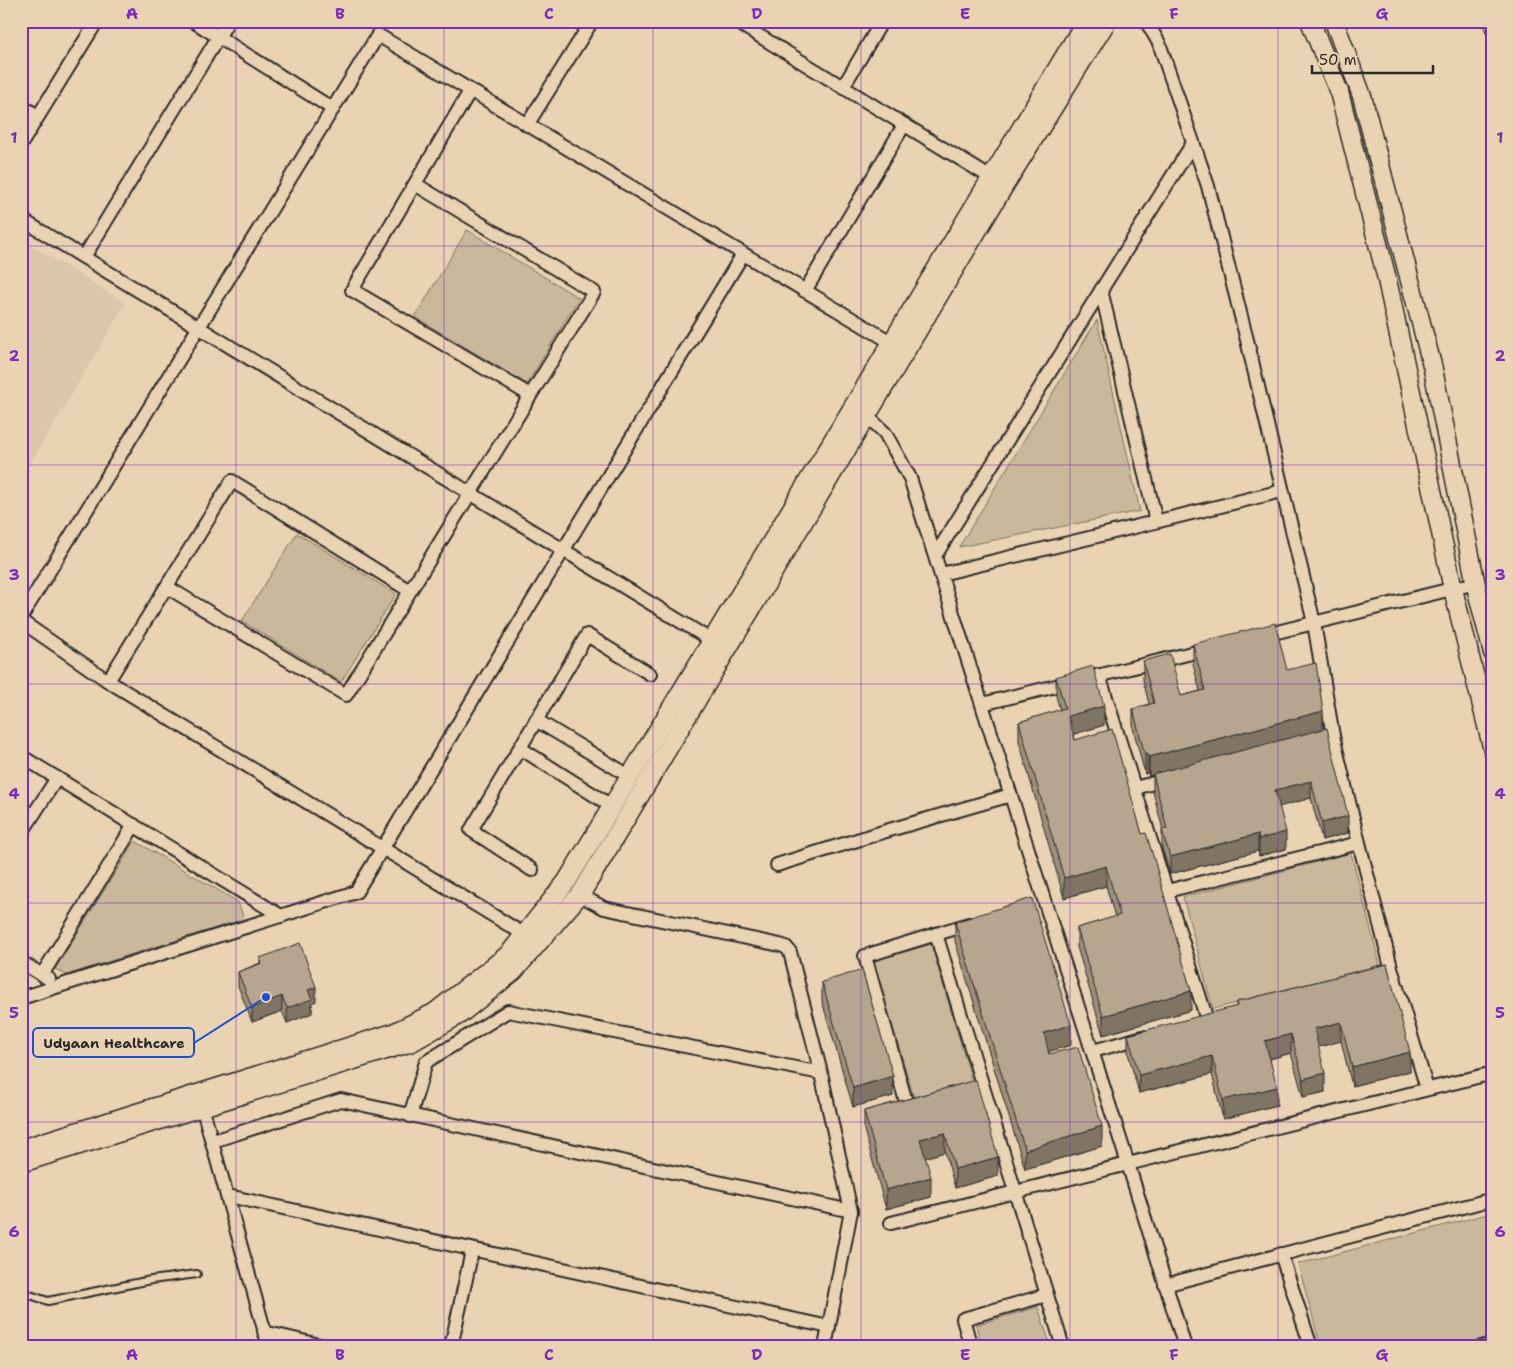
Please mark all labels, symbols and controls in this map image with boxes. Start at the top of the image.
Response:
text: A [126,3,138,24]
text: B [335,3,345,24]
text: C [544,3,554,24]
text: D [751,3,763,24]
text: E [960,3,970,24]
text: F [1169,3,1179,24]
text: G [1376,3,1389,24]
scale bar [1312,42,1433,74]
text: 50 m [1319,50,1357,70]
text: 1 [10,127,18,148]
text: 1 [1496,127,1504,148]
text: 2 [8,345,20,366]
text: 2 [1494,345,1506,366]
text: 3 [8,564,20,585]
text: 3 [1494,564,1506,585]
text: 4 [8,783,20,804]
text: 4 [1494,783,1506,804]
text: 5 [9,1002,19,1023]
text: 5 [1495,1002,1505,1023]
callout: Udyaan Healthcare [33,1028,194,1057]
text: Udyaan Healthcare [43,1034,185,1052]
text: 6 [8,1221,20,1242]
text: 6 [1494,1221,1506,1242]
text: A [126,1344,138,1365]
text: B [335,1344,345,1365]
text: C [544,1344,554,1365]
text: D [751,1344,763,1365]
text: E [960,1344,970,1365]
text: F [1169,1344,1179,1365]
text: G [1376,1344,1389,1365]

